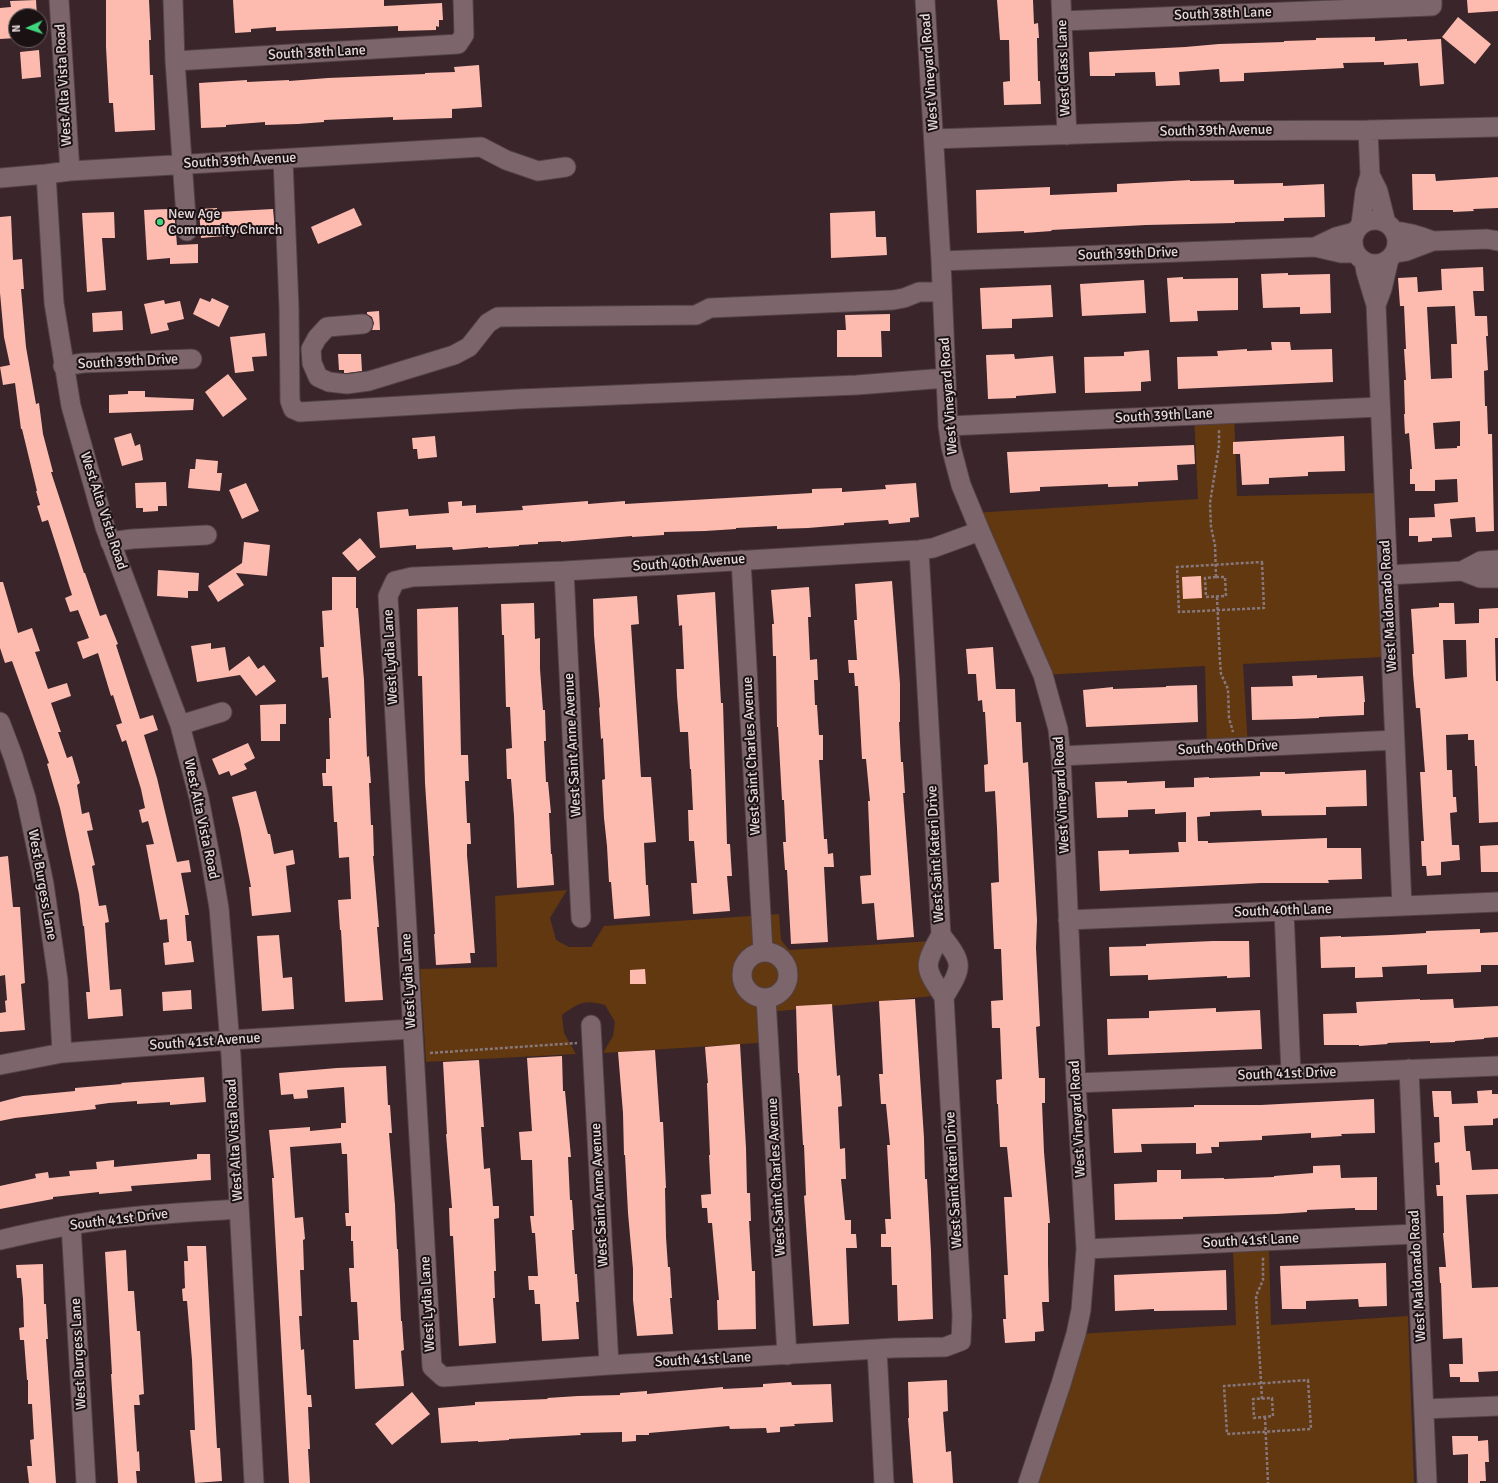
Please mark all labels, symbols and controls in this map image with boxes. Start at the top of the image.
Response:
street label: South 38th Lane [1174,4,1272,24]
north arrow [8,8,48,48]
street label: West Vineyard Road [918,13,942,131]
street label: West Glass Lane [1054,19,1074,117]
street label: West Alta Vista Road [52,23,76,147]
text: N [10,24,23,33]
street label: South 38th Lane [268,42,366,64]
street label: South 39th Avenue [1159,122,1273,140]
street label: South 39th Avenue [183,150,297,172]
place label: New Age Community Church [168,206,282,238]
marker: New Age Community Church [155,217,165,227]
street label: South 39th Drive [1078,244,1178,264]
street label: West Vineyard Road [937,337,961,455]
street label: South 39th Drive [77,351,179,373]
street label: South 39th Lane [1115,405,1213,427]
street label: West Alta Vista Road [76,450,130,572]
street label: West Maldonado Road [1377,540,1401,672]
street label: South 40th Avenue [632,551,746,575]
street label: West Lydia Lane [380,609,402,705]
street label: West Saint Anne Avenue [561,672,585,818]
street label: West Saint Charles Avenue [739,676,765,836]
street label: West Vineyard Road [1051,736,1073,854]
street label: South 40th Drive [1177,737,1279,759]
street label: West Alta Vista Road [180,757,222,881]
street label: West Saint Kateri Drive [924,785,948,923]
street label: West Burgess Lane [24,828,60,942]
street label: South 40th Lane [1234,901,1332,921]
street label: West Lydia Lane [398,933,420,1029]
street label: South 41st Avenue [149,1030,261,1054]
street label: West Vineyard Road [1067,1060,1089,1178]
street label: South 41st Drive [1237,1064,1337,1084]
street label: West Alta Vista Road [223,1078,247,1202]
street label: West Saint Charles Avenue [764,1097,790,1257]
street label: West Saint Kateri Drive [942,1111,966,1249]
street label: West Saint Anne Avenue [588,1122,612,1268]
street label: South 41st Drive [69,1206,169,1234]
street label: West Maldonado Road [1406,1210,1430,1342]
street label: South 41st Lane [1202,1230,1300,1252]
street label: West Lydia Lane [417,1256,439,1352]
street label: West Burgess Lane [68,1298,90,1410]
street label: South 41st Lane [654,1349,752,1371]

